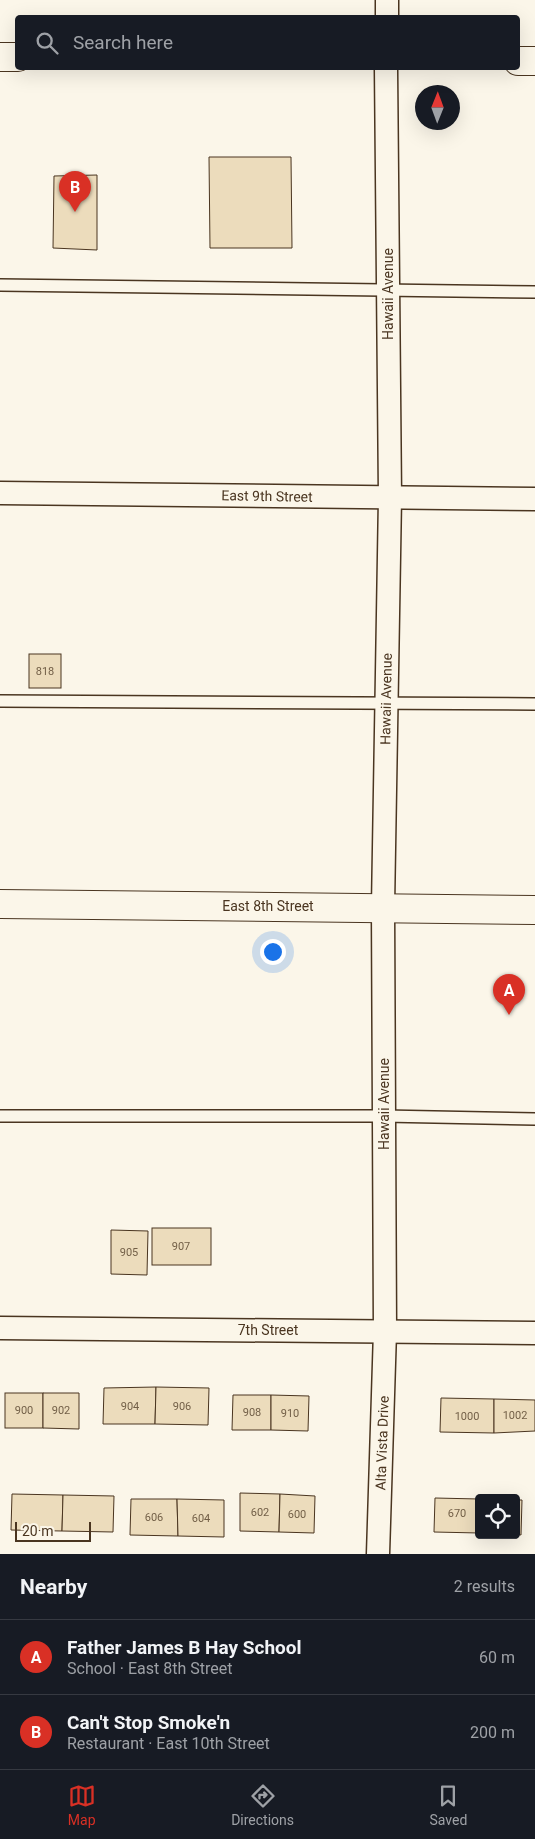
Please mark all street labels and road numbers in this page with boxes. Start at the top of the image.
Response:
street label: Hawaii Avenue [380,248,396,340]
street label: East 9th Street [221,487,313,505]
street label: Hawaii Avenue [377,653,395,745]
street label: East 8th Street [222,898,314,914]
street label: Hawaii Avenue [376,1058,392,1150]
street label: 7th Street [238,1322,299,1338]
street label: Alta Vista Drive [372,1395,392,1491]

